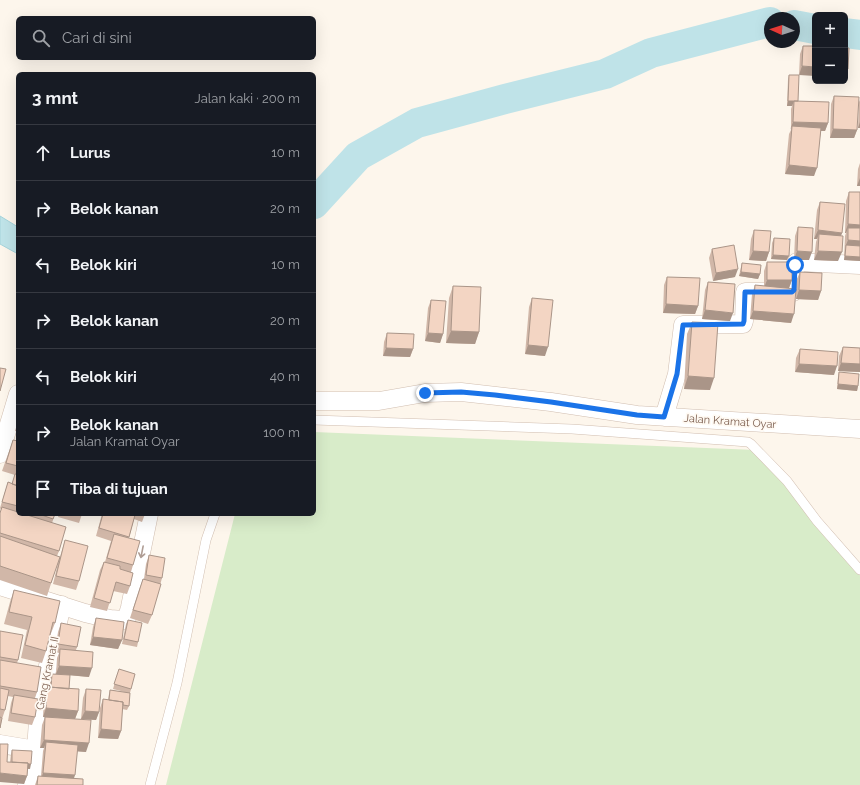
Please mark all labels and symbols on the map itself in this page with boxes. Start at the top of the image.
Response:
north arrow [764,12,800,48]
route start [786,256,804,274]
route end [416,384,434,402]
street label: Jalan Kramat Oyar [683,412,777,431]
one-way arrow [137,545,145,558]
street label: Gang Kramat II [33,635,62,711]

